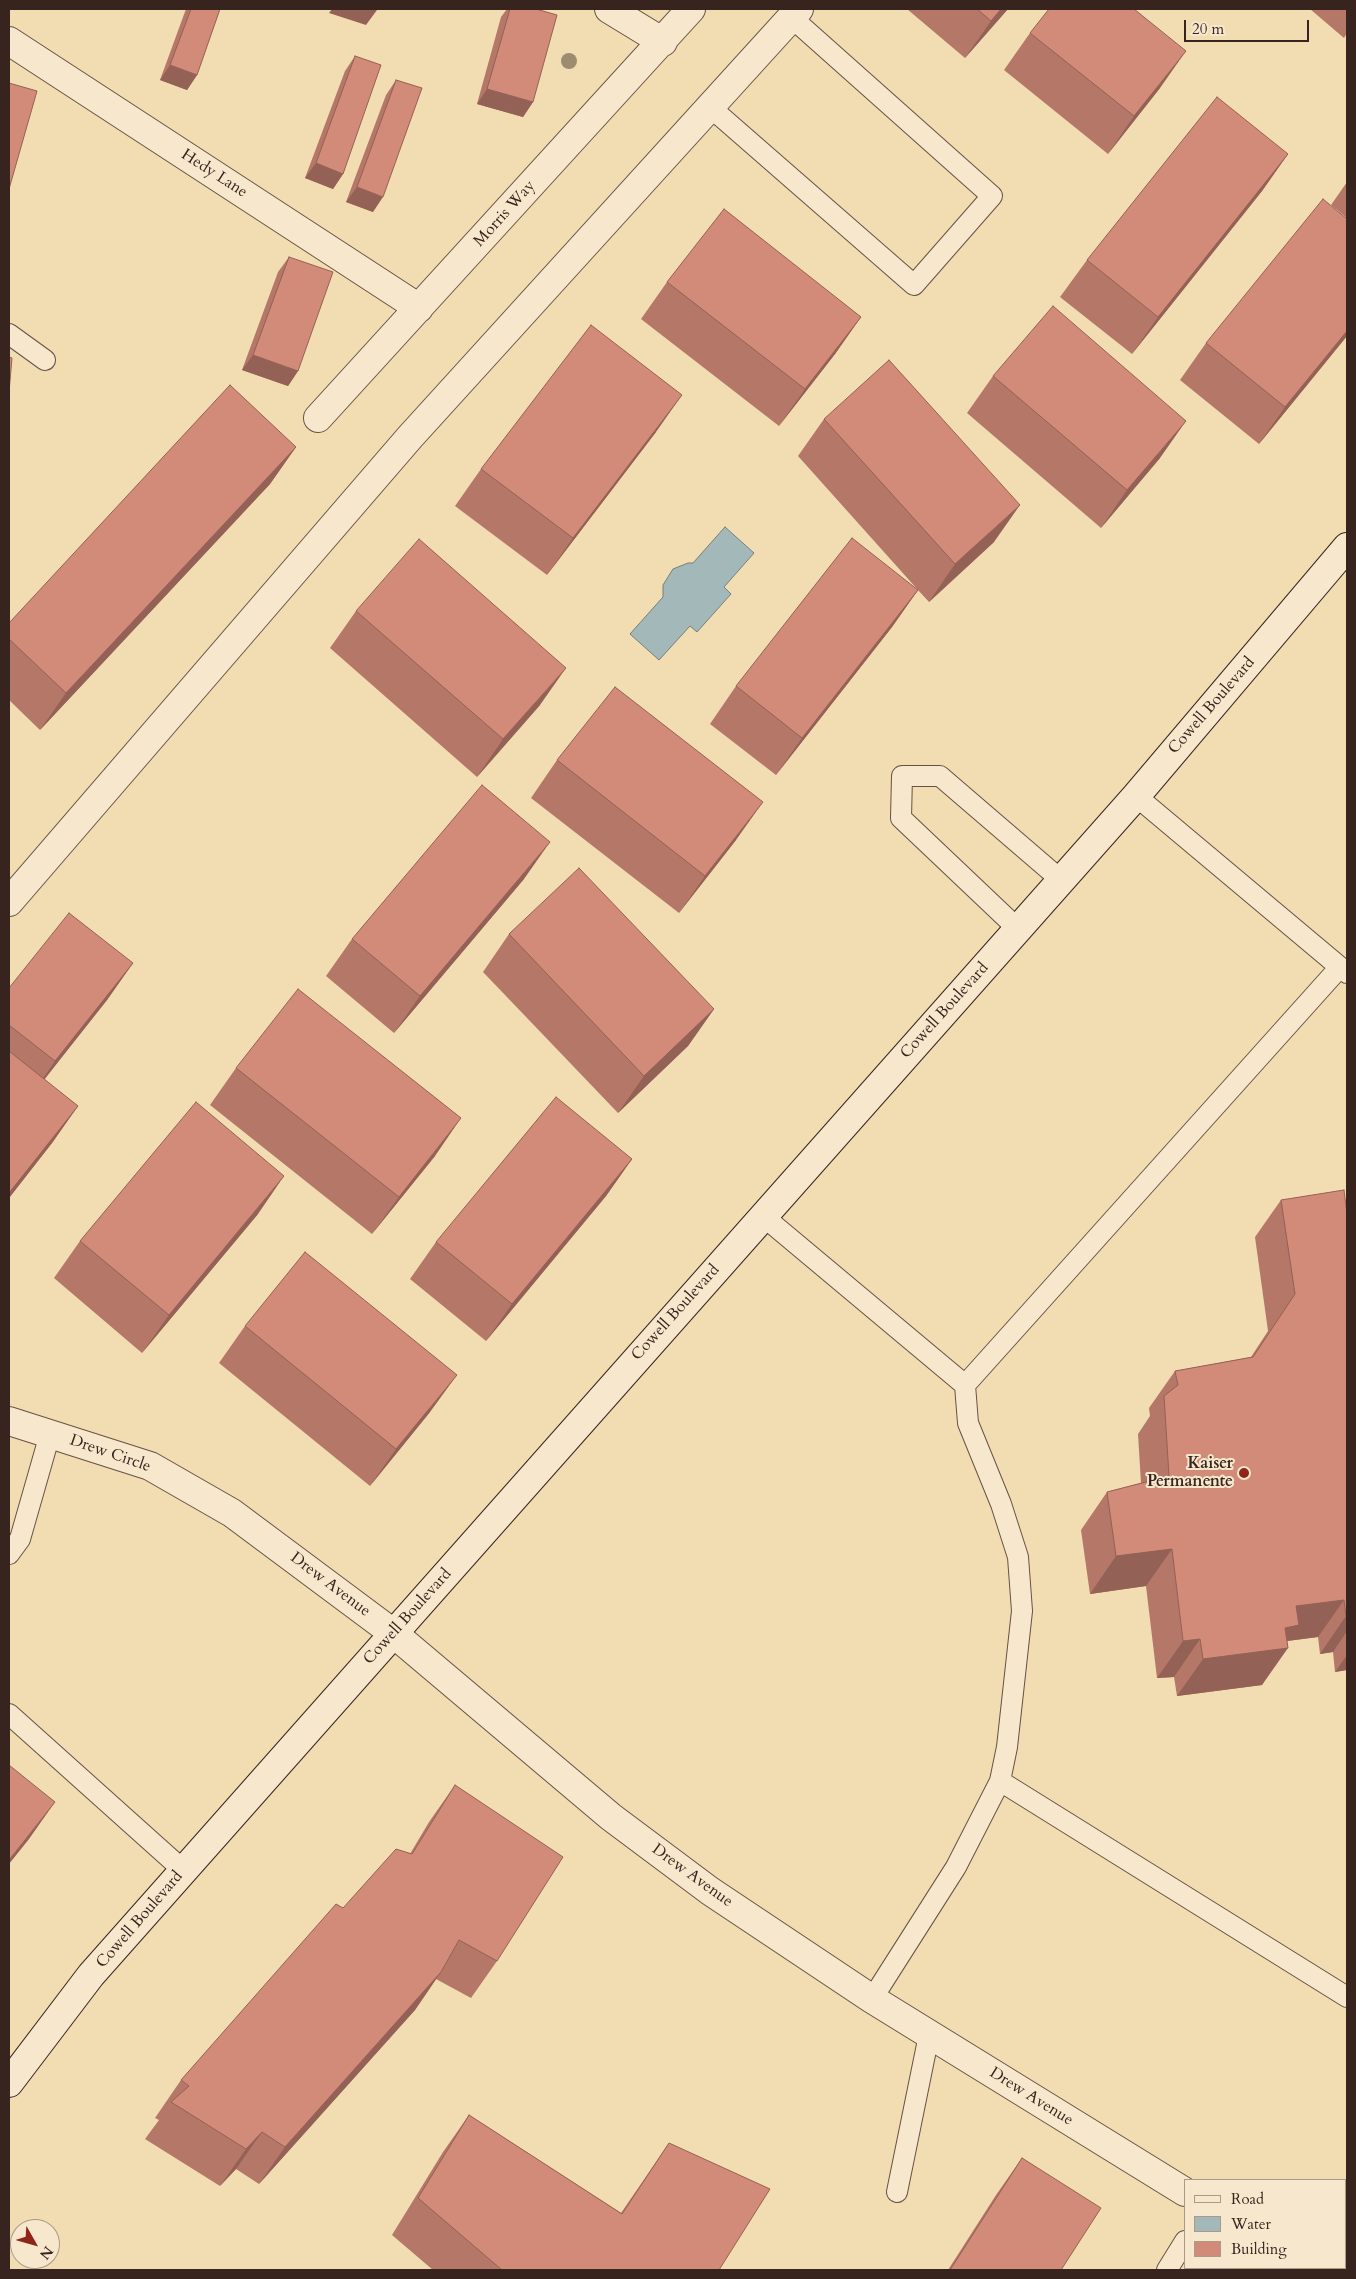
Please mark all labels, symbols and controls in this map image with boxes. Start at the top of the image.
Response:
scale bar [1186,10,1311,42]
text: 20 m [1192,19,1224,39]
street label: Hedy Lane [177,146,251,202]
street label: Morris Way [470,177,540,251]
street label: Cowell Boulevard [1165,654,1259,758]
street label: Cowell Boulevard [897,959,993,1063]
street label: Cowell Boulevard [628,1261,724,1365]
street label: Drew Circle [67,1431,153,1477]
place label: Kaiser Permanente [1147,1454,1233,1492]
marker: Kaiser Permanente [1237,1466,1251,1480]
street label: Drew Avenue [286,1549,374,1621]
street label: Cowell Boulevard [360,1565,456,1669]
street label: Drew Avenue [648,1840,736,1912]
street label: Cowell Boulevard [93,1868,187,1972]
street label: Drew Avenue [986,2064,1076,2130]
legend [1184,2179,1346,2269]
text: Road [1231,2189,1264,2209]
text: Water [1231,2214,1271,2234]
north arrow [10,2219,60,2269]
text: Building [1231,2239,1287,2259]
text: N [35,2242,58,2264]

